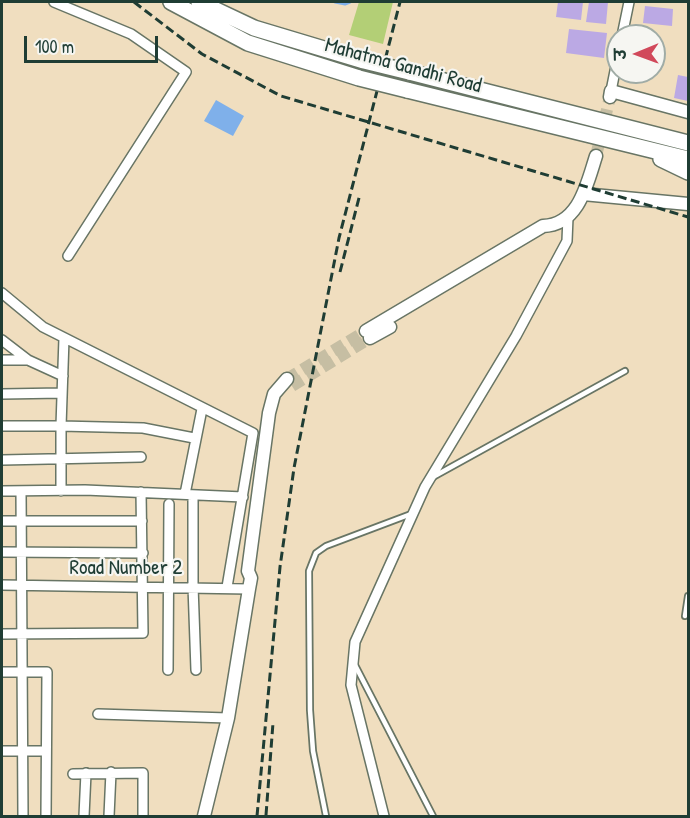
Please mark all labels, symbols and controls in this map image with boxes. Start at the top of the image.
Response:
scale bar [27,24,160,62]
north arrow [606,24,666,84]
street label: Mahatma Gandhi Road [322,33,484,99]
text: 100 m [35,34,74,59]
text: उ [609,49,631,60]
street label: Road Number 2 [70,555,182,581]

